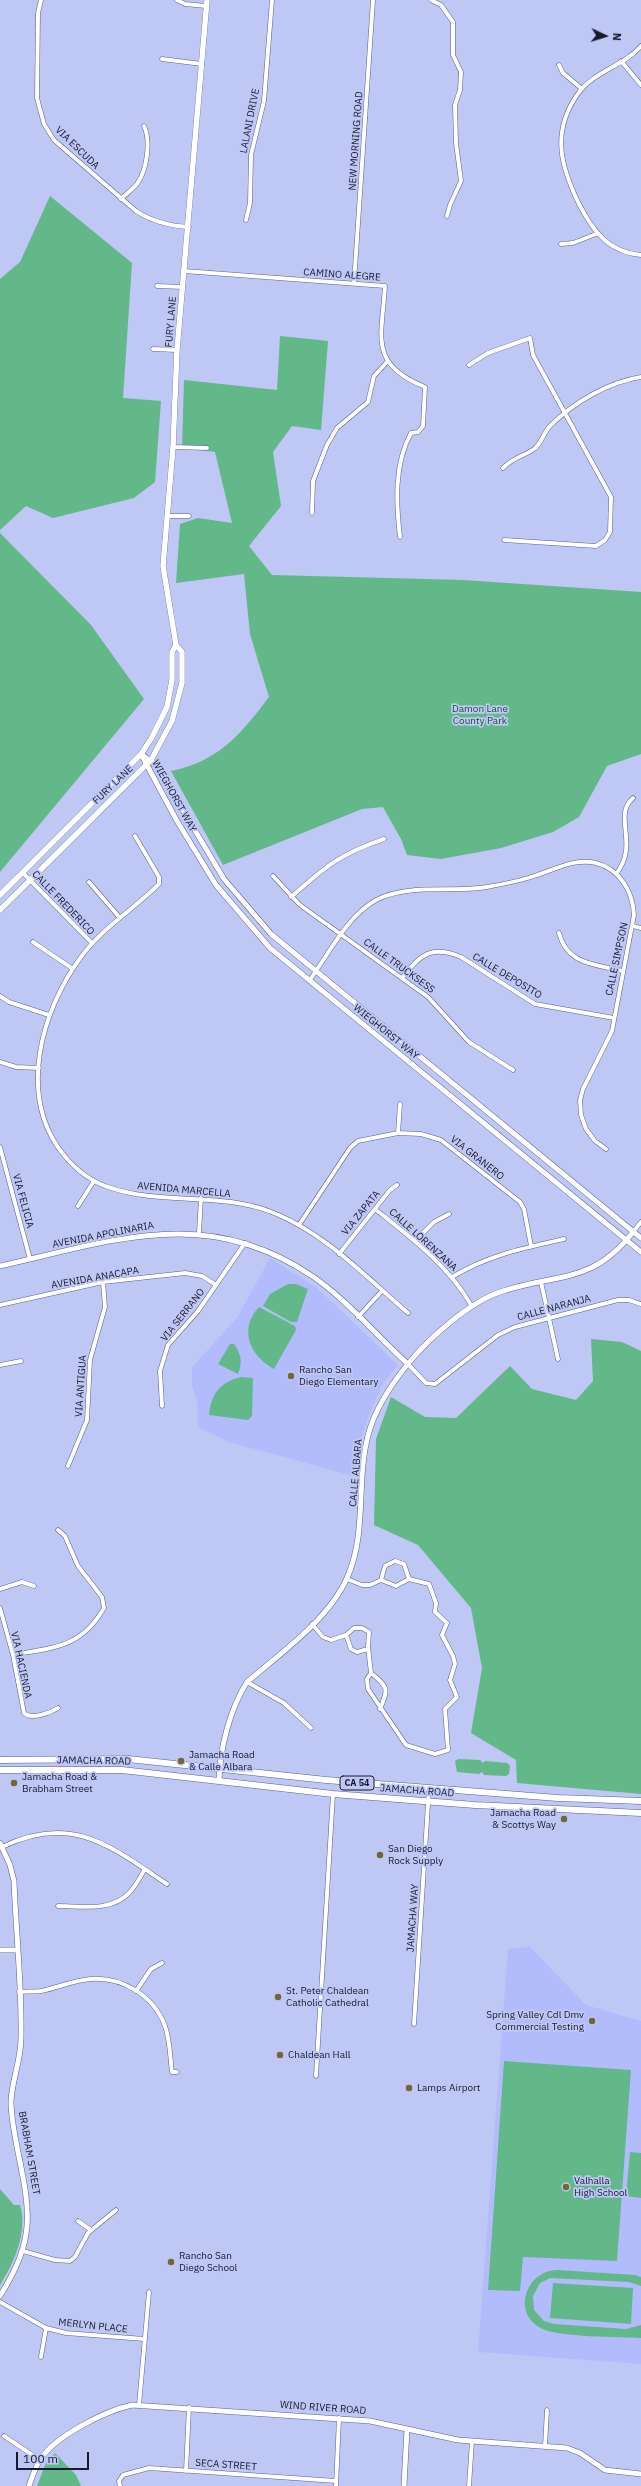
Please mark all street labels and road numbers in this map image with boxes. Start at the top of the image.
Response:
street label: LALANI DRIVE [238,88,262,154]
street label: NEW MORNING ROAD [347,91,365,191]
street label: VIA ESCUDA [53,124,101,172]
street label: CAMINO ALEGRE [303,266,381,284]
street label: FURY LANE [163,296,179,348]
street label: WIEGHORST WAY [149,758,199,834]
street label: FURY LANE [90,763,136,807]
street label: CALLE FREDERICO [29,868,97,938]
street label: CALLE SIMPSON [603,921,631,997]
street label: CALLE TRUCKSESS [361,936,437,996]
street label: CALLE DEPOSITO [470,951,544,1001]
street label: WIEGHORST WAY [351,1002,421,1062]
street label: VIA GRANERO [448,1133,506,1183]
street label: VIA FELICIA [10,1172,36,1230]
street label: AVENIDA MARCELLA [137,1180,231,1200]
street label: VIA ZAPATA [339,1188,383,1238]
street label: CALLE LORENZANA [386,1206,460,1274]
street label: AVENIDA APOLINARIA [51,1219,155,1251]
street label: AVENIDA ANACAPA [50,1264,140,1292]
street label: VIA SERRANO [159,1286,207,1344]
street label: CALLE NARANJA [516,1292,592,1324]
street label: VIA ANTIGUA [73,1355,89,1417]
street label: CALLE ALBARA [347,1439,365,1507]
street label: VIA HACIENDA [8,1630,34,1700]
street label: JAMACHA ROAD [57,1754,131,1768]
road number: CA 54 [340,1776,374,1790]
street label: JAMACHA ROAD [380,1782,454,1800]
street label: JAMACHA WAY [405,1883,421,1953]
street label: BRABHAM STREET [16,2110,42,2196]
street label: MERLYN PLACE [58,2316,128,2336]
street label: WIND RIVER ROAD [279,2399,367,2417]
street label: SECA STREET [195,2457,257,2473]

